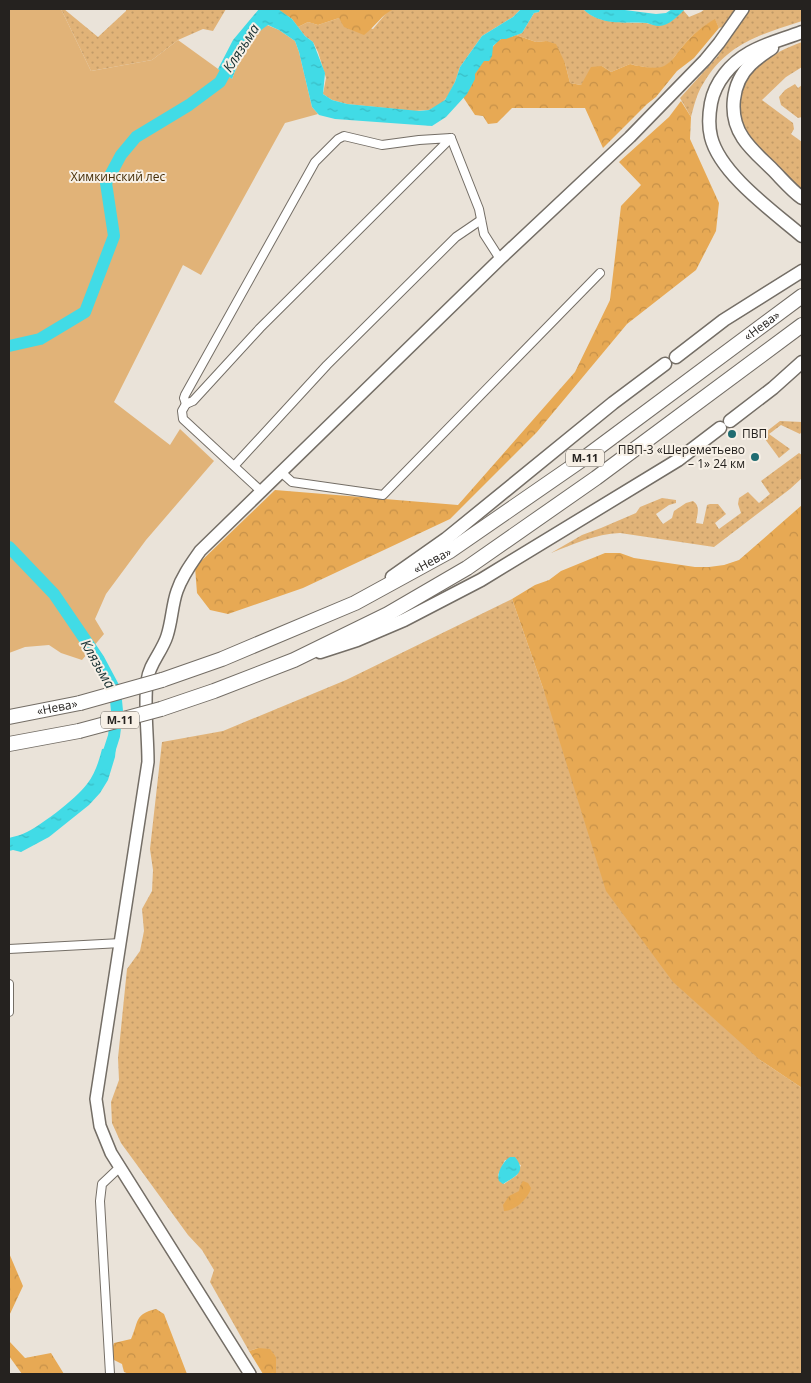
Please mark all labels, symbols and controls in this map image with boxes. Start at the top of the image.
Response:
water label: Клязьма [218,20,263,75]
park label: Химкинский лес [71,168,165,185]
street label: «Нева» [740,306,783,344]
place label: ПВП [742,425,767,442]
marker: ПВП [726,428,738,440]
place label: ПВП-3 «Шереметьево – 1» 24 км [618,441,745,472]
road number: М-11 [566,449,604,466]
marker: ПВП-3 «Шереметьево – 1» 24 км [749,451,761,463]
street label: «Нева» [410,543,454,578]
water label: Клязьма [77,636,120,692]
street label: «Нева» [35,695,79,719]
road number: М-11 [101,712,139,728]

